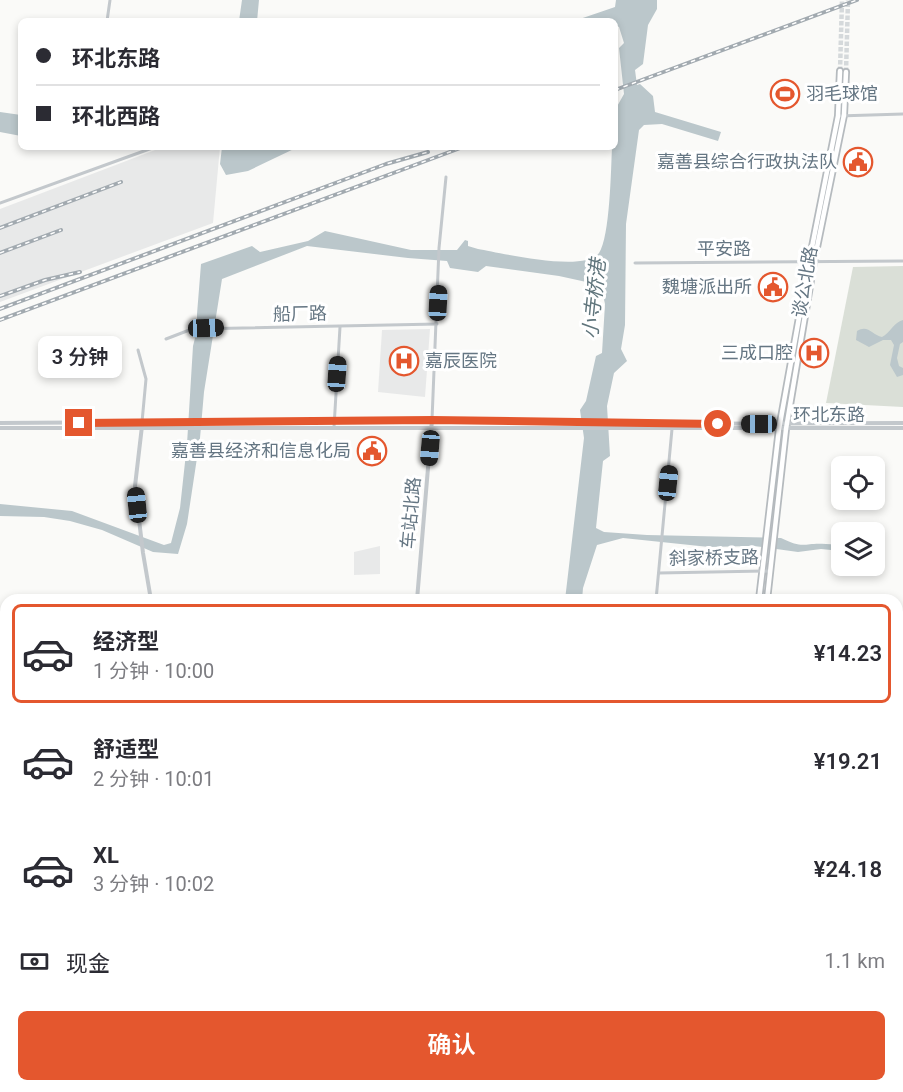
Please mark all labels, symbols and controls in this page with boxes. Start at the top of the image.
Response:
text: 环北东路 [72,46,160,71]
sports icon: 羽毛球馆 [769,78,801,110]
place label: 羽毛球馆 [806,83,878,104]
text: 环北西路 [72,104,160,129]
public building icon: 嘉善县综合行政执法队 [842,146,874,178]
place label: 嘉善县综合行政执法队 [657,151,837,172]
street label: 平安路 [697,238,751,259]
street label: 谈公北路 [788,245,821,319]
water label: 小寺桥港 [578,255,610,340]
public building icon: 魏塘派出所 [757,271,789,303]
place label: 魏塘派出所 [662,276,752,297]
car [428,285,448,321]
street label: 船厂路 [273,303,327,324]
car [188,318,224,338]
callout: 3 分钟 [37,336,121,378]
hospital icon: 三成口腔 [798,337,830,369]
place label: 三成口腔 [721,342,793,363]
text: 3 分钟 [52,345,108,369]
hospital icon: 嘉辰医院 [388,345,420,377]
place label: 嘉辰医院 [425,350,497,371]
car [327,355,347,393]
street label: 环北东路 [793,404,865,425]
route end [65,409,92,436]
route start [704,410,731,437]
car [741,415,777,433]
car [419,429,441,467]
public building icon: 嘉善县经济和信息化局 [356,435,388,467]
place label: 嘉善县经济和信息化局 [171,440,351,461]
map controls [831,456,885,576]
button: locate [831,456,885,510]
car [657,464,679,502]
street label: 车站北路 [397,476,424,550]
car [126,486,148,524]
button: layers [831,522,885,576]
street label: 斜家桥支路 [669,546,759,569]
icon: car [21,627,75,681]
text: 经济型 [93,629,159,654]
text: ¥14.23 [814,641,882,666]
text: 1 分钟 · 10:00 [93,659,214,683]
icon: car [21,735,75,789]
text: 舒适型 [93,737,159,762]
text: ¥19.21 [814,749,882,774]
text: 2 分钟 · 10:01 [93,767,214,791]
icon: car [21,843,75,897]
text: XL [93,843,119,868]
text: ¥24.18 [814,857,882,882]
text: 3 分钟 · 10:02 [93,872,214,896]
icon: cash [18,945,51,978]
text: 1.1 km [825,949,885,973]
text: 现金 [66,951,110,976]
button: 确认 [18,1011,885,1080]

